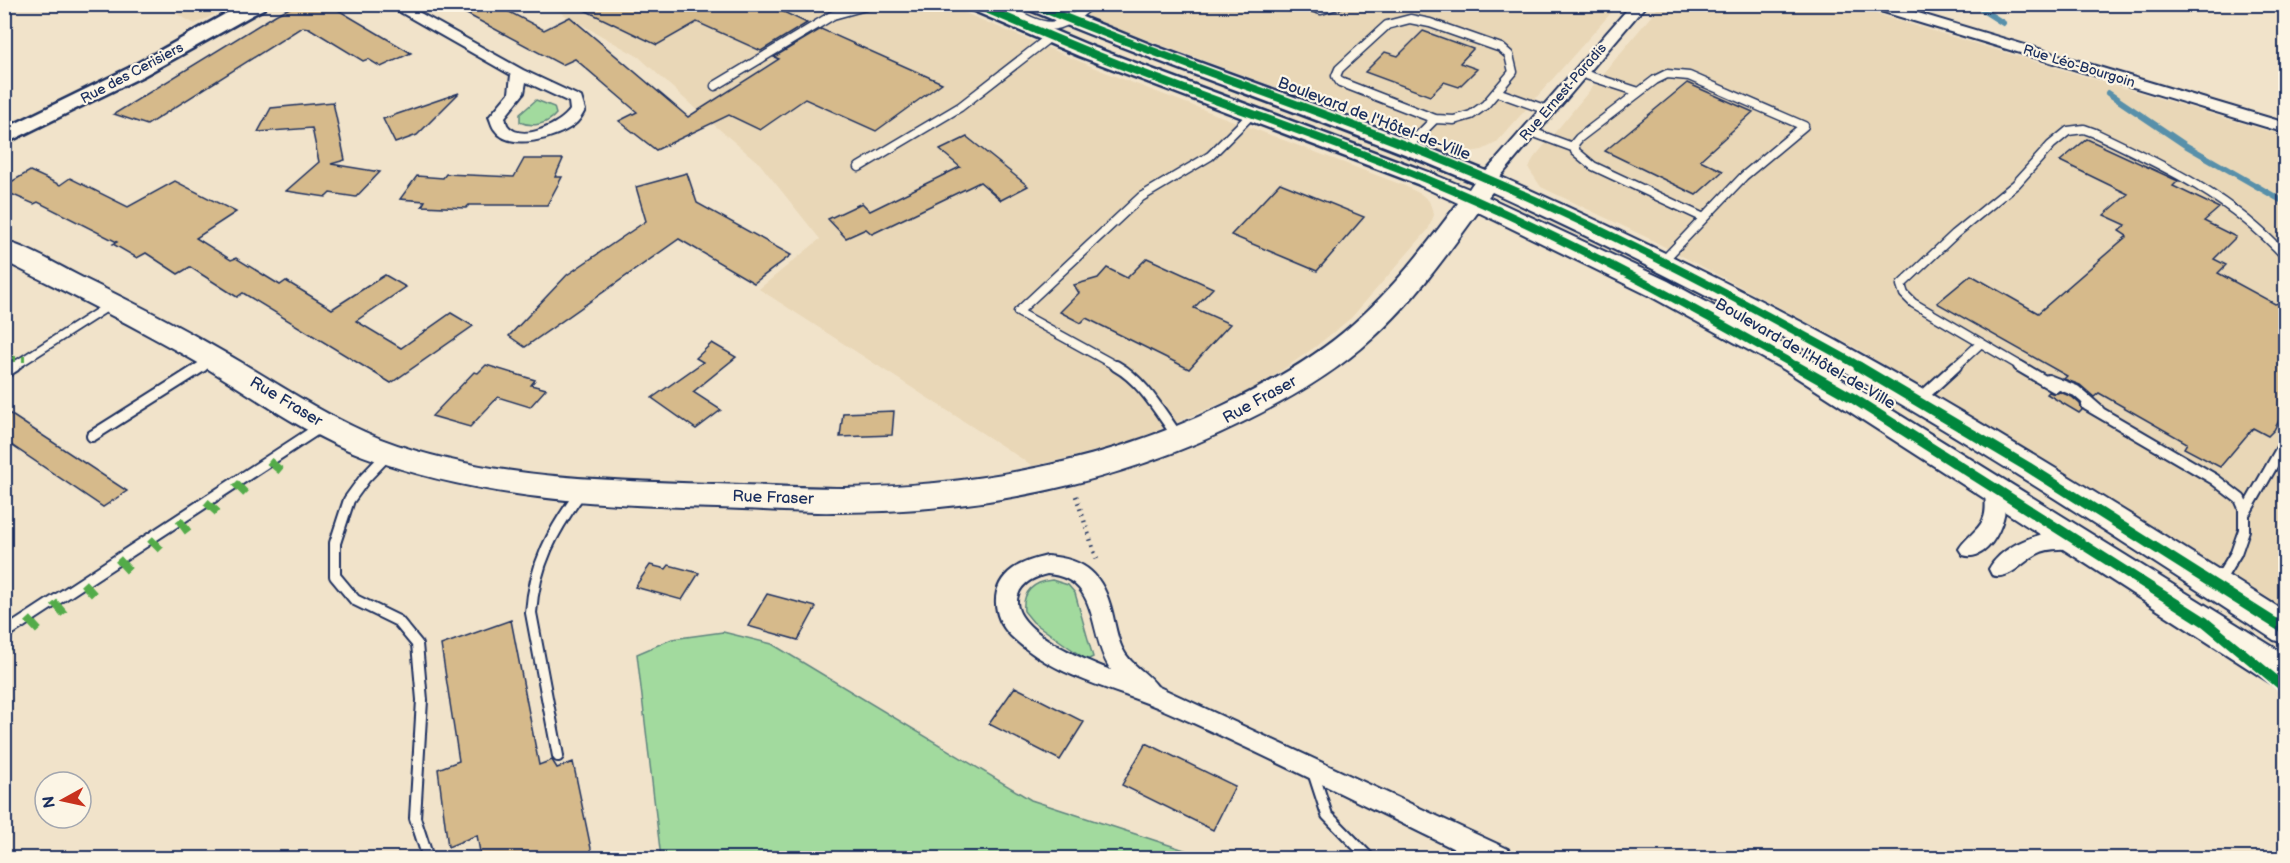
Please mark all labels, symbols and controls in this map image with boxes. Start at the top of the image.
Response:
street label: Rue des Cerisiers [78,39,186,107]
street label: Rue Ernest-Paradis [1516,40,1610,144]
street label: Rue Léo-Bourgoin [2021,41,2137,91]
street label: Boulevard de l'Hôtel-de-Ville [1275,73,1474,165]
street label: Boulevard de l'Hôtel-de-Ville [1711,295,1899,414]
street label: Rue Fraser [1220,372,1300,428]
street label: Rue Fraser [246,373,326,431]
street label: Rue Fraser [732,487,814,509]
north arrow [33,770,93,830]
text: N [39,795,60,809]

